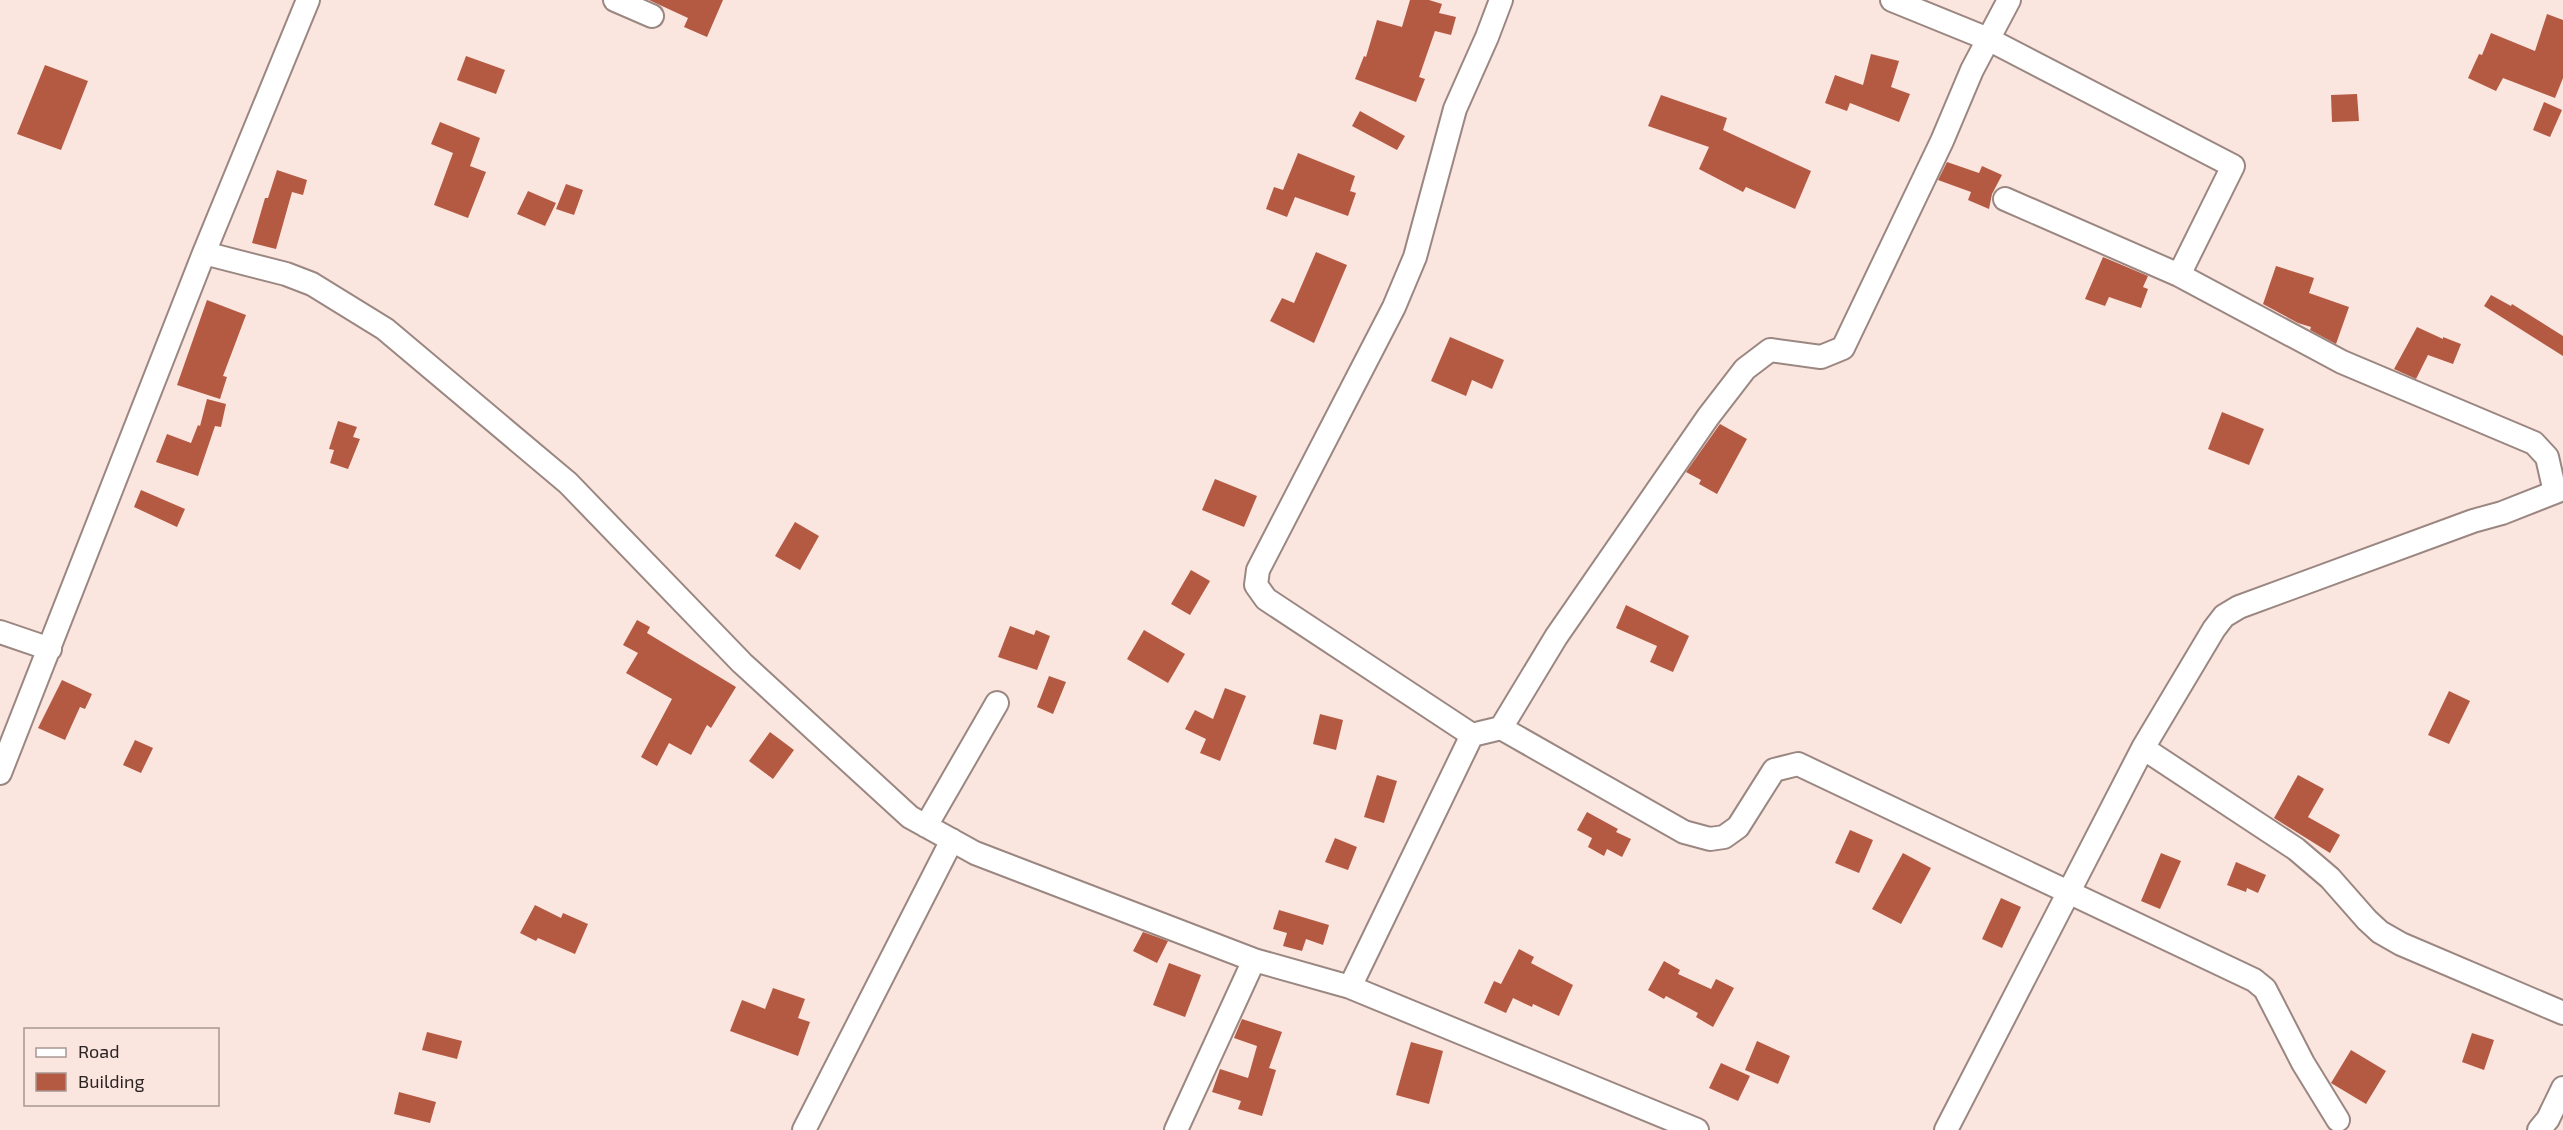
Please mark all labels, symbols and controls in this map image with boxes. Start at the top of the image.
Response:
legend [24,1028,219,1106]
text: Road [78,1040,119,1062]
text: Building [78,1070,145,1092]

